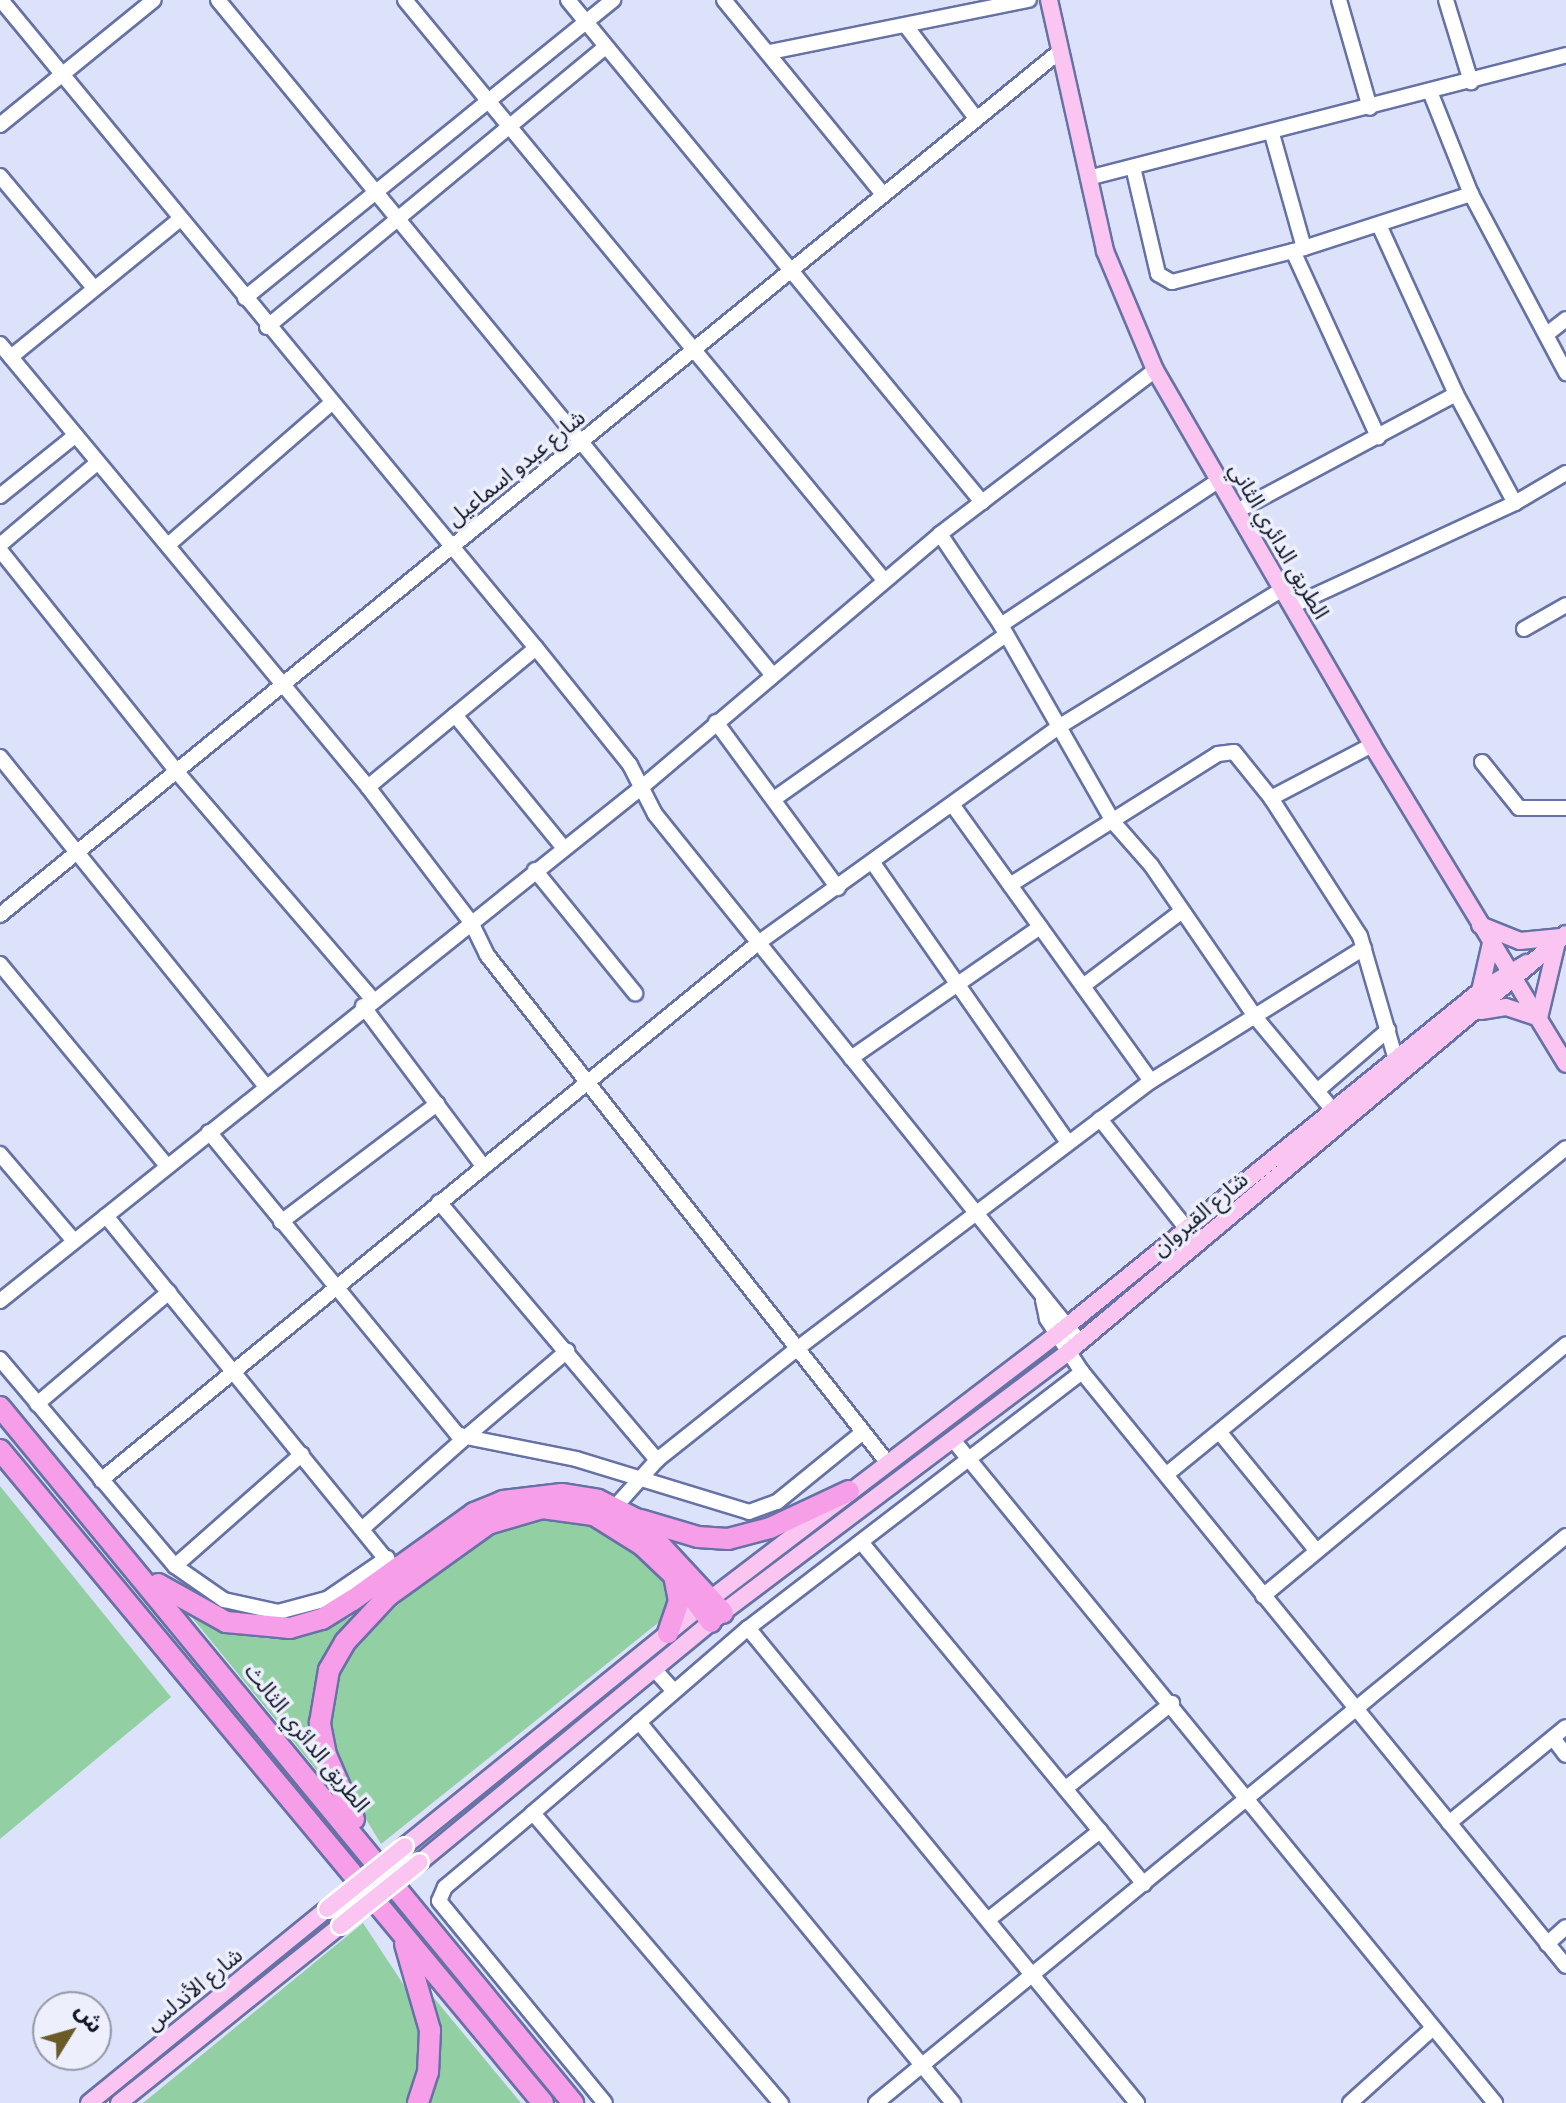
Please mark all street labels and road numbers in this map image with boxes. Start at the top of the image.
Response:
street label: شارع عبدو اسماعيل [442,404,590,532]
street label: الطريق الدائري الثاني [1224,458,1334,624]
street label: شارع القيروان [1147,1166,1253,1262]
street label: الطريق الدائري الثالث [239,1658,375,1818]
street label: شارع الأندلس [140,1942,248,2036]

